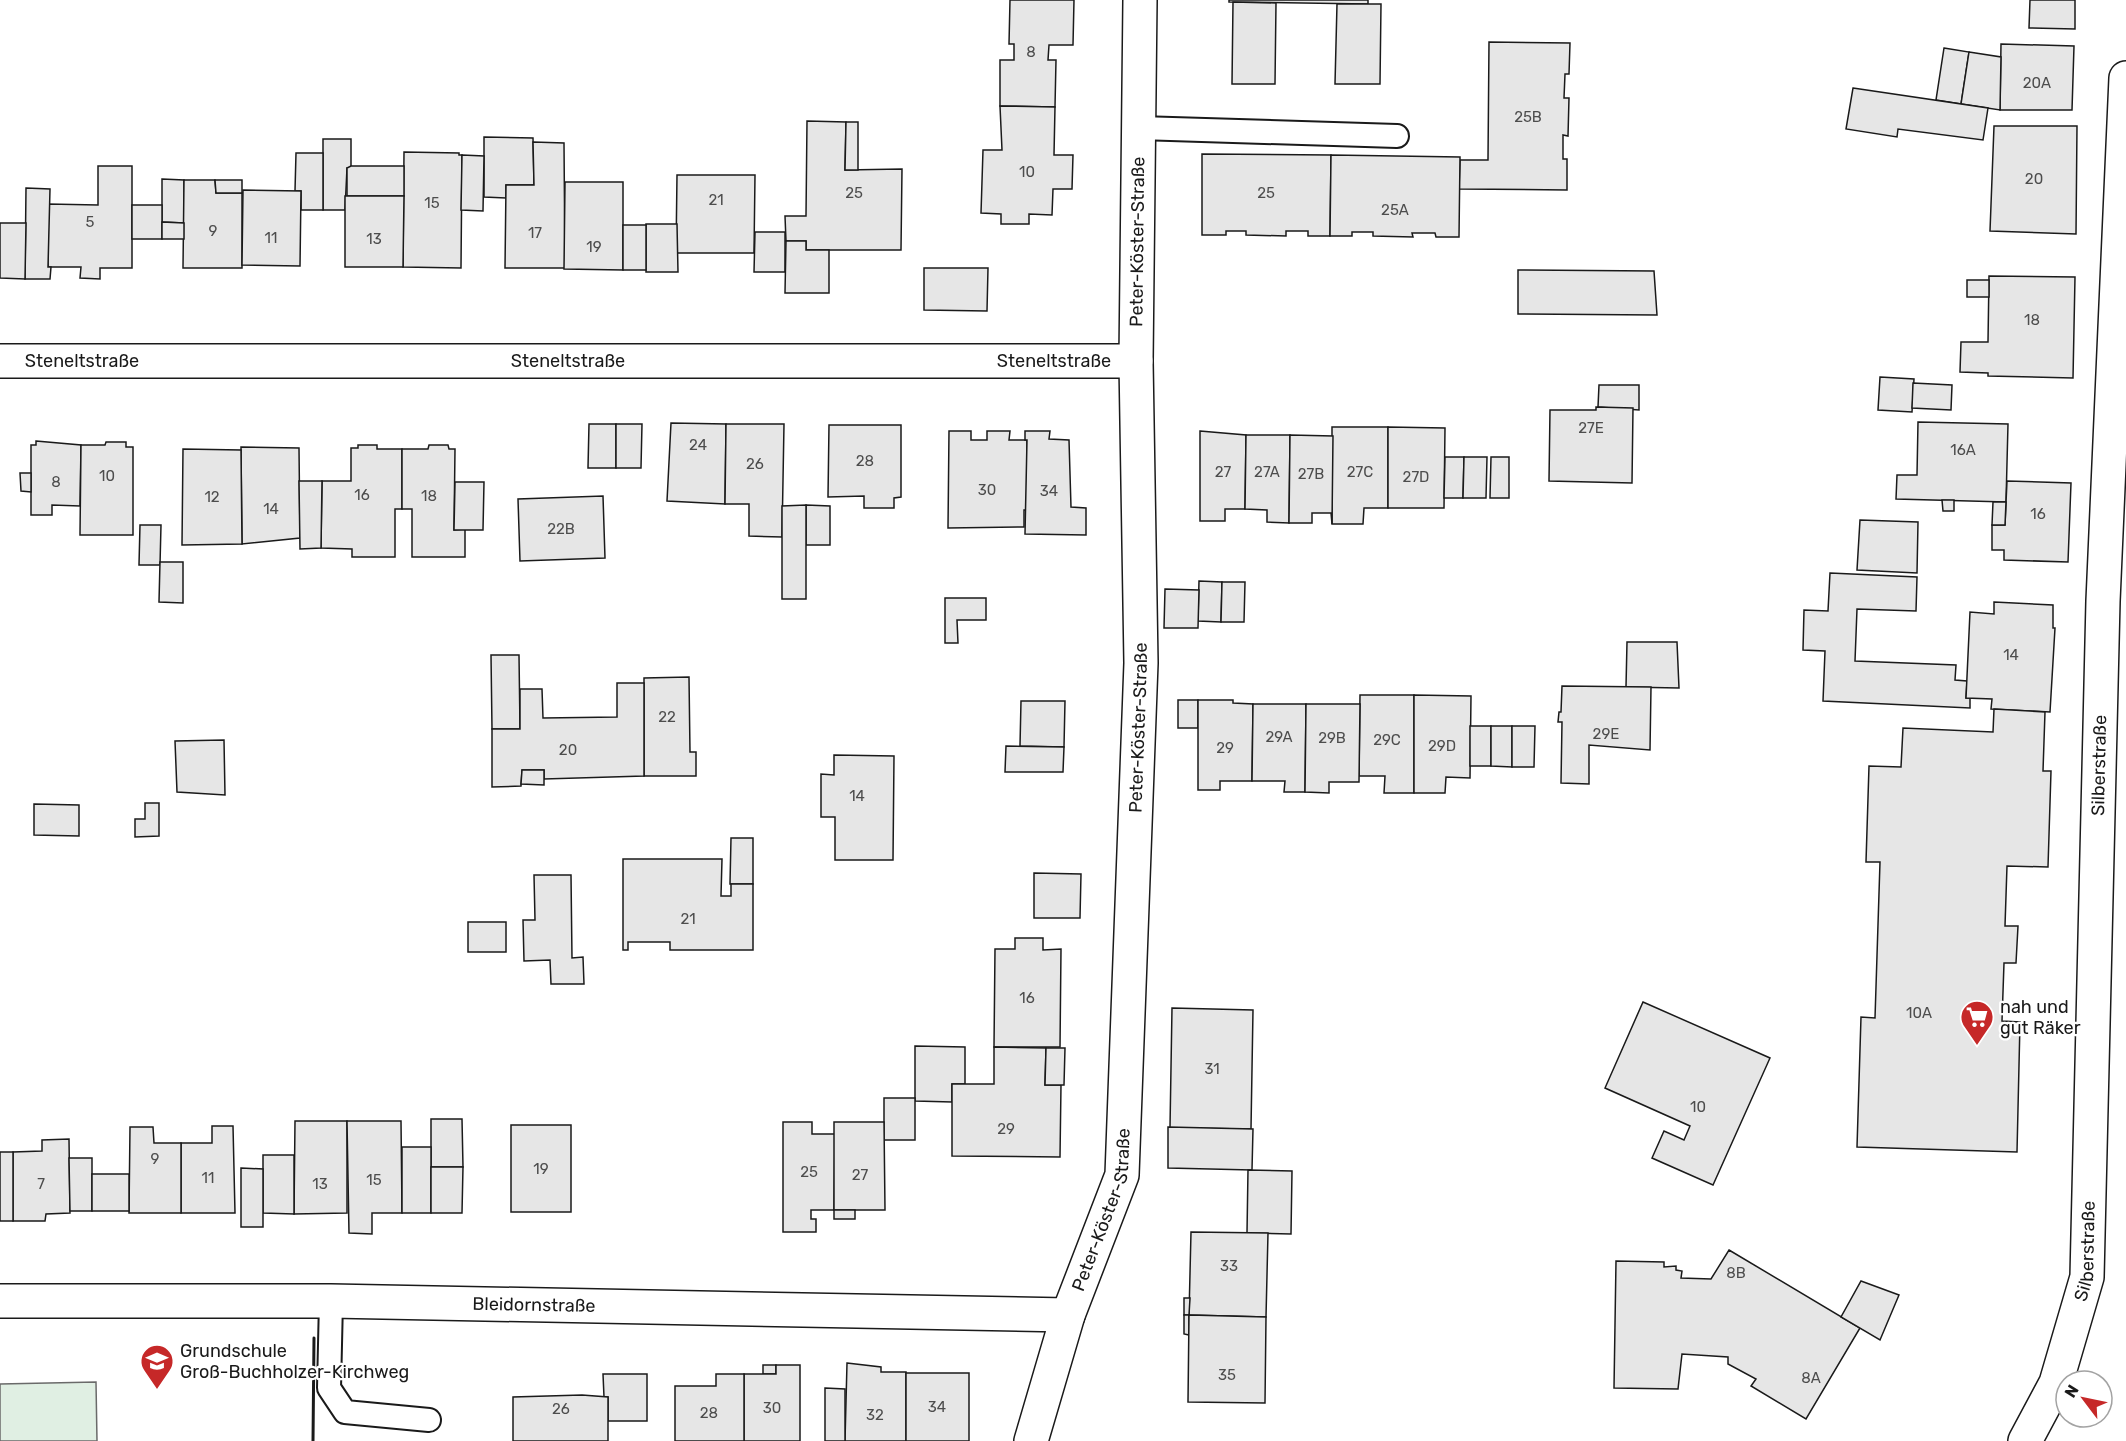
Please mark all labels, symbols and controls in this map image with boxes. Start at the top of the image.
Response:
house number: 8 [1026,43,1036,61]
house number: 20A [2023,74,2051,92]
house number: 25B [1514,108,1542,126]
street label: Peter-Köster-Straße [1125,156,1149,327]
house number: 10 [1019,163,1035,181]
house number: 20 [2025,170,2043,188]
house number: 25 [845,184,863,202]
house number: 25 [1257,184,1275,202]
house number: 21 [708,191,724,209]
house number: 15 [424,194,440,212]
house number: 25A [1381,201,1409,219]
house number: 5 [86,213,95,231]
house number: 9 [209,222,218,240]
house number: 17 [528,224,542,242]
house number: 11 [265,229,277,247]
house number: 13 [366,230,382,248]
house number: 19 [586,238,602,256]
house number: 18 [2024,311,2040,329]
street label: Steneltstraße [25,350,139,372]
street label: Steneltstraße [511,350,625,372]
street label: Steneltstraße [997,350,1111,372]
house number: 27E [1578,419,1604,437]
house number: 24 [689,436,707,454]
house number: 16A [1950,441,1976,459]
house number: 28 [856,452,874,470]
house number: 26 [746,455,764,473]
house number: 27 [1215,463,1232,481]
house number: 27A [1254,463,1280,481]
house number: 27C [1347,463,1373,481]
house number: 27B [1298,465,1324,483]
house number: 10 [99,467,115,485]
house number: 27D [1403,468,1429,486]
house number: 8 [51,473,61,491]
house number: 30 [978,481,996,499]
house number: 34 [1040,482,1058,500]
house number: 16 [354,486,370,504]
house number: 18 [421,487,437,505]
house number: 12 [204,488,220,506]
house number: 14 [263,500,279,518]
house number: 16 [2030,505,2046,523]
house number: 22B [547,520,575,538]
street label: Peter-Köster-Straße [1124,642,1152,813]
house number: 14 [2003,646,2019,664]
house number: 22 [658,708,676,726]
street label: Silberstraße [2087,715,2111,816]
house number: 29E [1593,725,1619,743]
house number: 29A [1265,728,1293,746]
house number: 29B [1318,729,1346,747]
house number: 29C [1373,731,1401,749]
house number: 29D [1428,737,1456,755]
house number: 29 [1216,739,1234,757]
house number: 20 [559,741,577,759]
house number: 14 [849,787,865,805]
house number: 21 [680,910,696,928]
house number: 16 [1019,989,1035,1007]
place label: nah und gut Räker [2000,996,2081,1039]
supermarket icon: nah und gut Räker [1959,999,1995,1046]
house number: 10A [1906,1004,1932,1022]
house number: 31 [1204,1060,1220,1078]
house number: 10 [1690,1098,1706,1116]
house number: 29 [997,1120,1015,1138]
street label: Peter-Köster-Straße [1067,1128,1135,1294]
house number: 9 [151,1150,160,1168]
house number: 19 [533,1160,549,1178]
house number: 25 [800,1163,818,1181]
house number: 27 [852,1166,869,1184]
house number: 11 [202,1169,214,1187]
house number: 15 [366,1171,382,1189]
house number: 7 [37,1175,45,1193]
house number: 13 [312,1175,328,1193]
street label: Silberstraße [2069,1200,2100,1304]
house number: 33 [1220,1257,1238,1275]
house number: 8B [1726,1264,1746,1282]
street label: Bleidornstraße [472,1293,596,1317]
place label: Grundschule Groß-Buchholzer-Kirchweg [180,1340,409,1383]
school or university icon: Grundschule Groß-Buchholzer-Kirchweg [139,1343,175,1390]
house number: 35 [1218,1366,1236,1384]
house number: 8A [1801,1369,1821,1387]
north arrow [2054,1369,2114,1429]
text: N [2061,1381,2083,1401]
house number: 34 [928,1398,946,1416]
house number: 30 [763,1399,781,1417]
house number: 26 [552,1400,570,1418]
house number: 28 [700,1404,718,1422]
house number: 32 [866,1406,884,1424]

